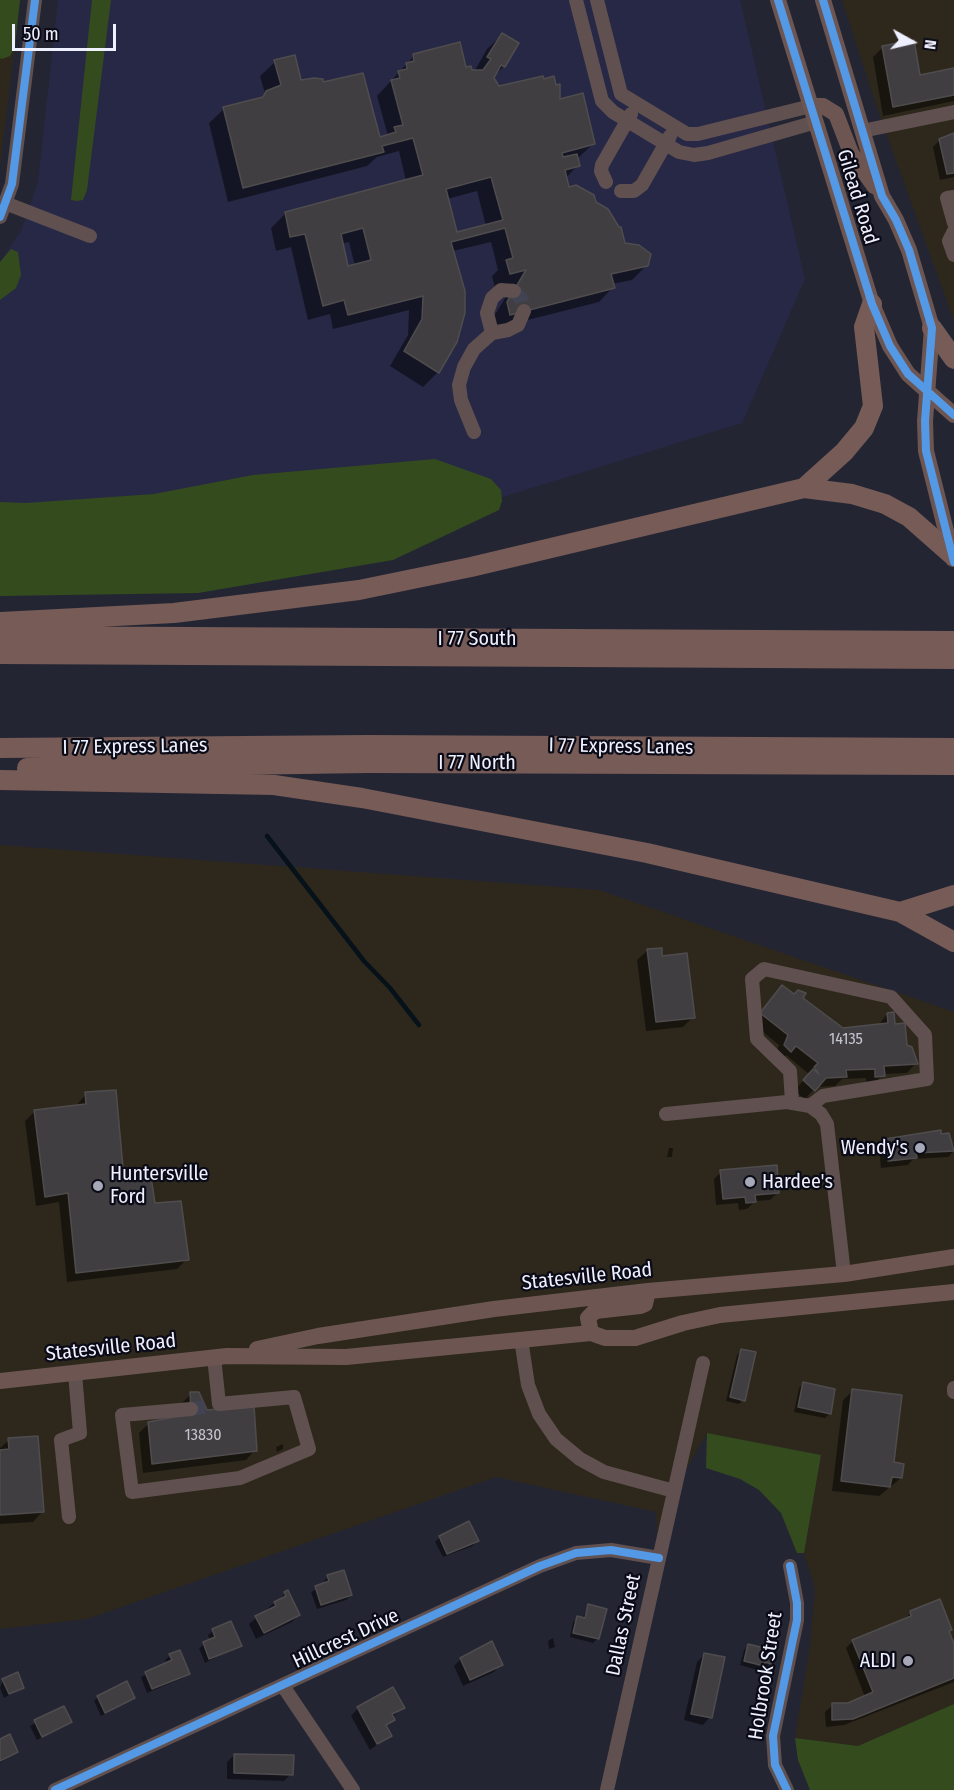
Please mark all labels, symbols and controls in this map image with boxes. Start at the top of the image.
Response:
scale bar [15,12,118,50]
north arrow [882,12,942,72]
text: 50 m [23,23,59,45]
text: N [920,39,940,51]
street label: Gilead Road [831,147,883,247]
street label: I 77 South [438,627,516,651]
street label: I 77 Express Lanes [62,734,208,760]
street label: I 77 Express Lanes [548,734,694,760]
street label: I 77 North [438,751,516,775]
house number: 14135 [829,1030,863,1050]
place label: Wendy's [841,1136,908,1160]
marker: Wendy's [913,1141,927,1155]
place label: Huntersville Ford [110,1162,208,1209]
place label: Hardee's [762,1170,833,1194]
marker: Hardee's [743,1175,757,1189]
marker: Huntersville Ford [91,1179,105,1193]
street label: Statesville Road [521,1258,653,1296]
street label: Statesville Road [45,1329,177,1367]
house number: 13830 [184,1426,222,1446]
street label: Dallas Street [601,1572,647,1678]
street label: Hillcrest Drive [289,1604,403,1674]
street label: Holbrook Street [744,1610,788,1742]
place label: ALDI [860,1649,896,1673]
marker: ALDI [901,1654,915,1668]

